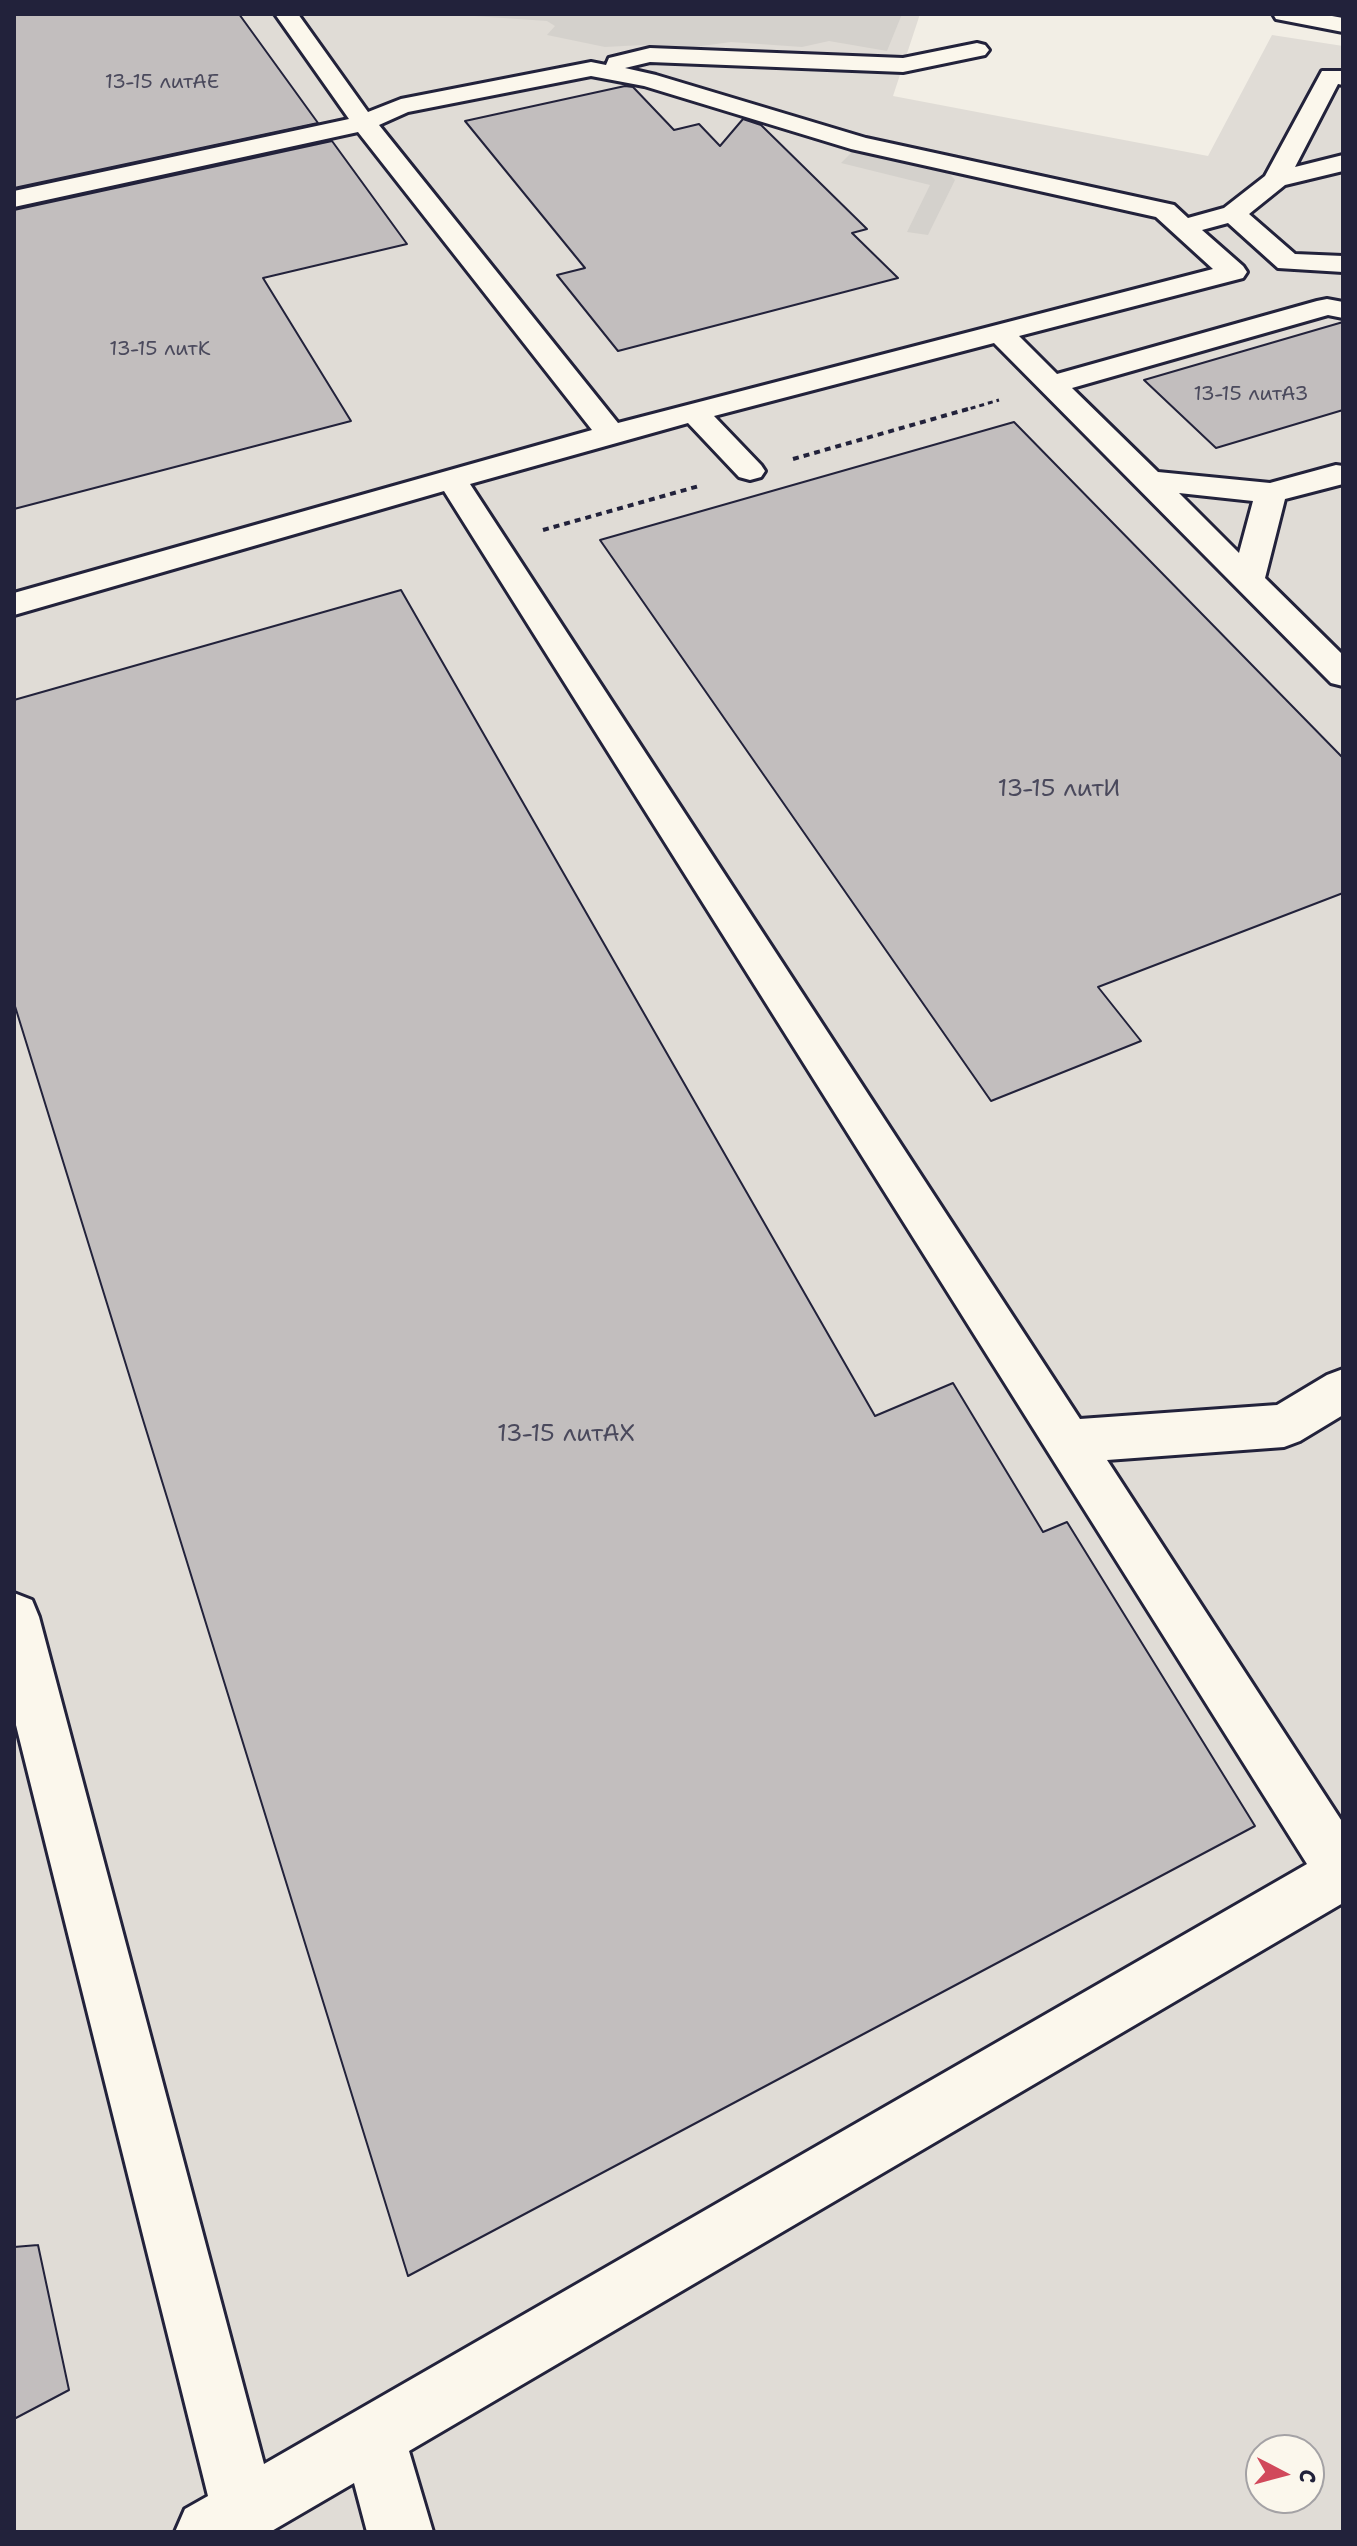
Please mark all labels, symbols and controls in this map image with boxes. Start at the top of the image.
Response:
house number: 13-15 литАЕ [105,71,219,95]
house number: 13-15 литК [109,338,211,362]
house number: 13-15 литА3 [1193,383,1309,407]
house number: 13-15 литИ [998,776,1120,804]
house number: 13-15 литАХ [497,1421,635,1449]
north arrow [1245,2434,1325,2514]
text: С [1292,2468,1323,2485]

